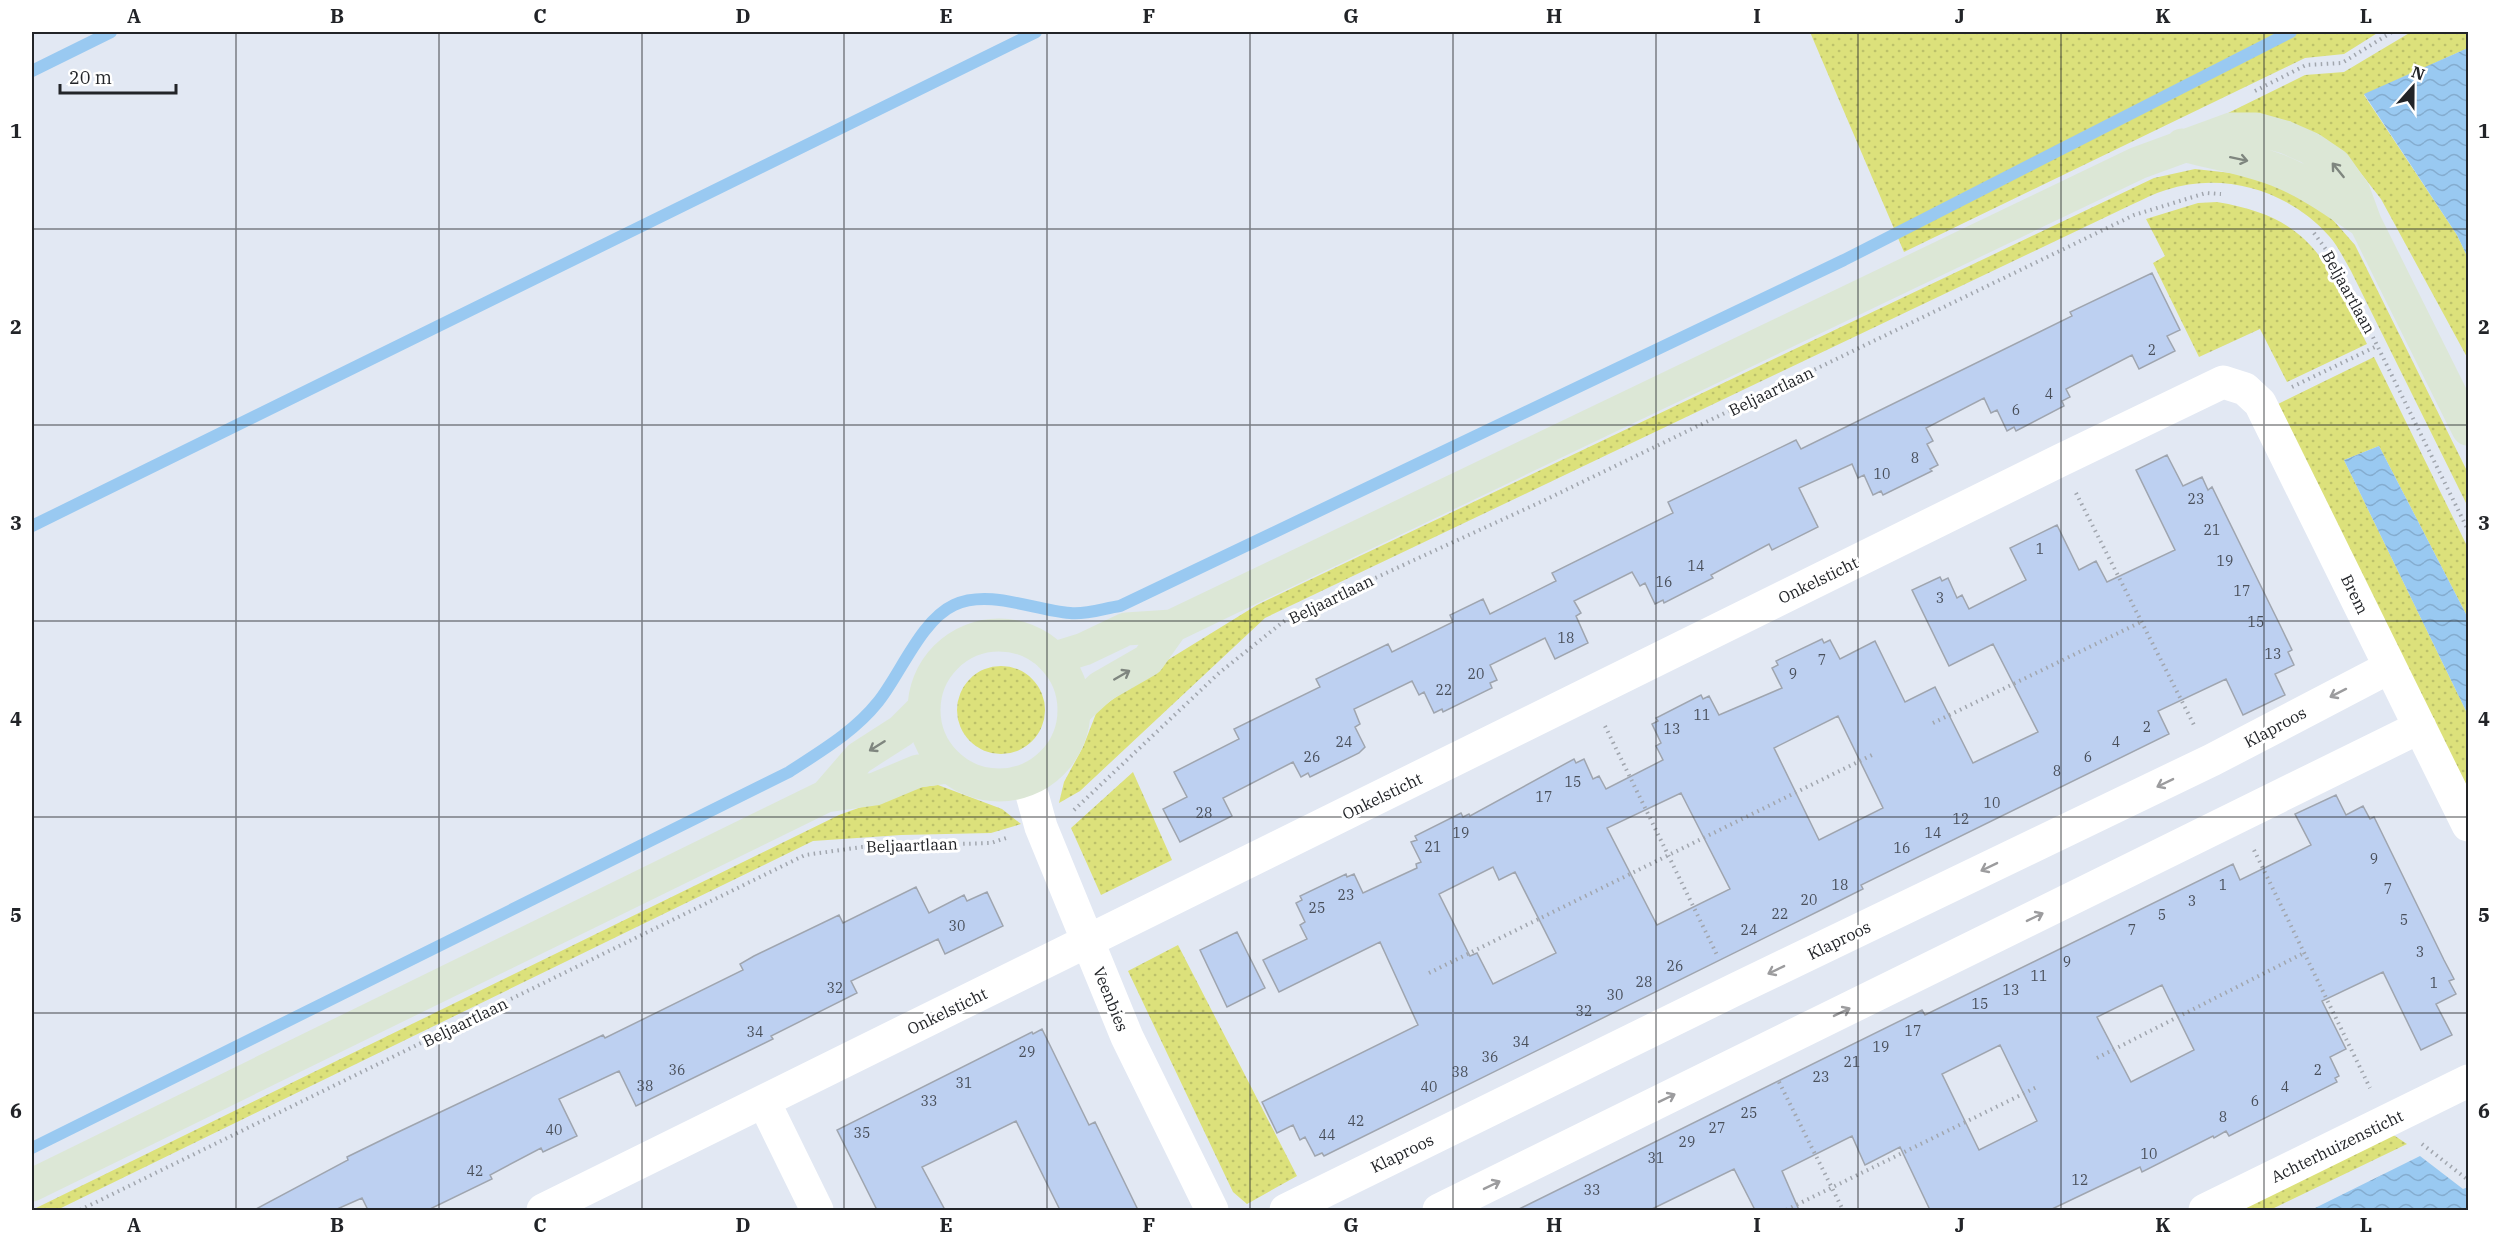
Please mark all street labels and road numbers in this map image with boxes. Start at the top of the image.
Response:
street label: Beljaartlaan [2318,247,2380,337]
street label: Beljaartlaan [1725,362,1817,420]
street label: Onkelsticht [1775,552,1862,608]
street label: Beljaartlaan [1285,570,1377,628]
street label: Brem [2337,571,2373,617]
street label: Klaproos [2240,702,2310,752]
street label: Onkelsticht [1339,768,1426,824]
street label: Beljaartlaan [866,833,958,857]
street label: Klaproos [1804,916,1874,964]
street label: Veenbies [1089,964,1133,1034]
street label: Onkelsticht [904,983,991,1039]
street label: Beljaartlaan [419,993,511,1051]
street label: Achterhuizensticht [2268,1105,2407,1187]
street label: Klaproos [1367,1129,1437,1177]

